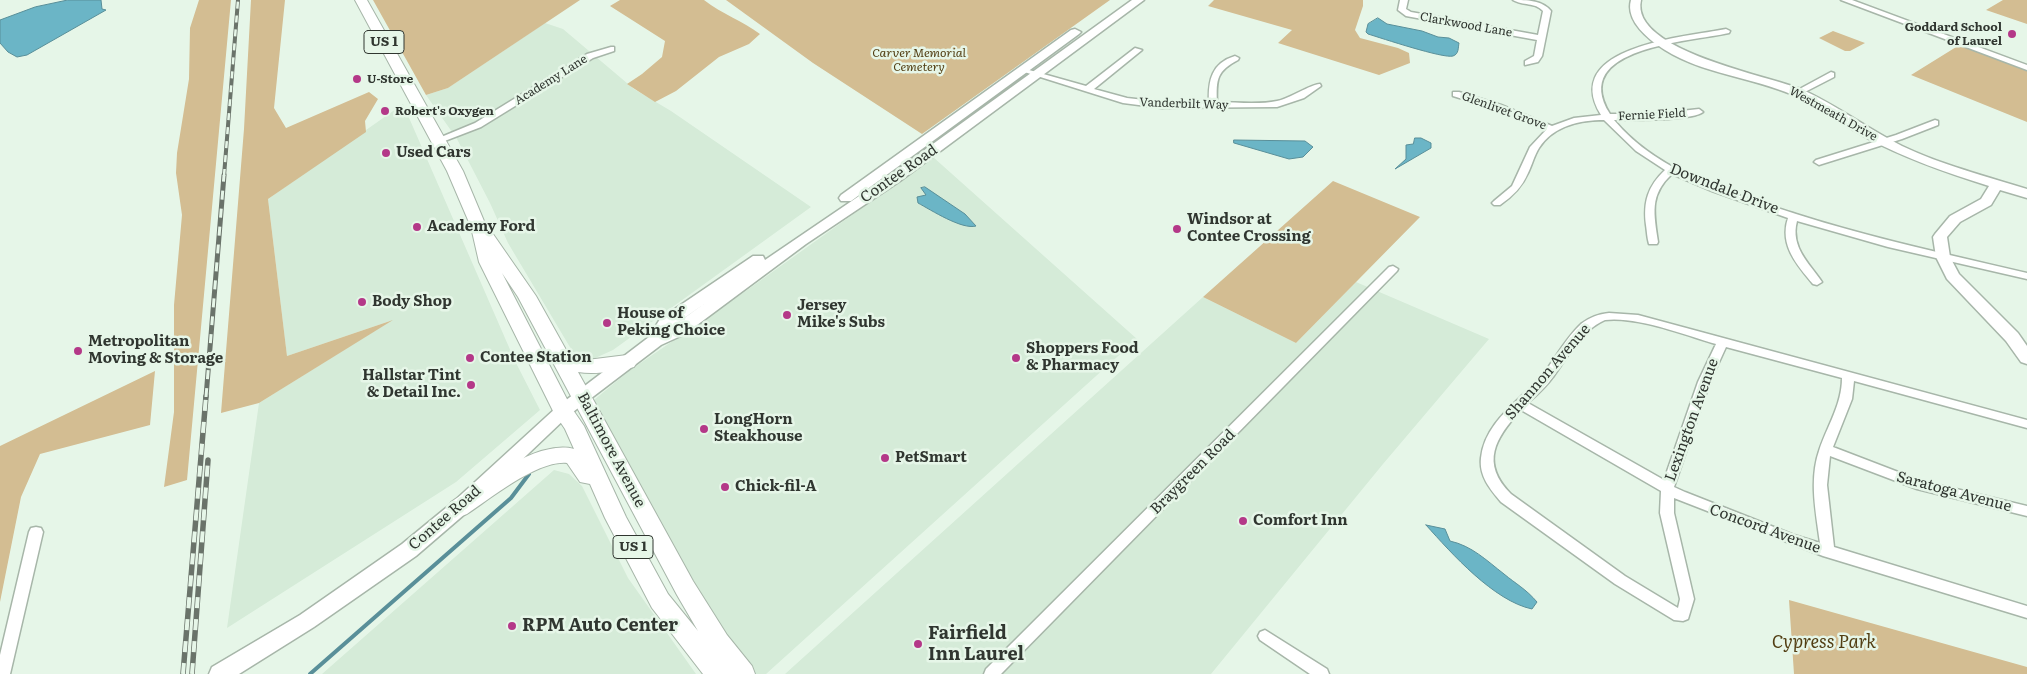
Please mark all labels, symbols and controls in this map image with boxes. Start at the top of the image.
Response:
street label: Clarkwood Lane [1419,10,1513,40]
place label: Goddard School of Laurel [1905,20,2002,48]
marker: Goddard School of Laurel [2006,28,2018,40]
road number: US 1 [364,31,404,54]
park label: Carver Memorial Cemetery [872,46,966,74]
street label: Academy Lane [512,52,590,108]
place label: U-Store [367,72,413,86]
marker: U-Store [351,73,363,85]
street label: Westmeath Drive [1786,84,1880,144]
street label: Glenlivet Grove [1460,89,1548,133]
street label: Vanderbilt Way [1139,95,1229,113]
place label: Robert's Oxygen [395,104,494,118]
marker: Robert's Oxygen [379,105,391,117]
street label: Fernie Field [1618,106,1686,124]
street label: Contee Road [857,141,941,207]
place label: Used Cars [396,144,471,162]
marker: Used Cars [380,147,392,159]
street label: Downdale Drive [1667,160,1781,218]
place label: Windsor at Contee Crossing [1187,211,1311,246]
place label: Academy Ford [427,218,535,236]
marker: Academy Ford [411,221,423,233]
marker: Windsor at Contee Crossing [1171,223,1183,235]
place label: Body Shop [372,293,452,311]
marker: Body Shop [356,296,368,308]
place label: Jersey Mike's Subs [797,297,885,332]
place label: House of Peking Choice [617,305,725,340]
marker: Jersey Mike's Subs [781,309,793,321]
marker: House of Peking Choice [601,317,613,329]
street label: Shannon Avenue [1502,321,1594,423]
place label: Metropolitan Moving & Storage [88,333,223,368]
place label: Shoppers Food & Pharmacy [1026,340,1139,375]
marker: Metropolitan Moving & Storage [72,345,84,357]
place label: Contee Station [480,349,592,367]
marker: Contee Station [464,352,476,364]
marker: Shoppers Food & Pharmacy [1010,352,1022,364]
street label: Lexington Avenue [1661,356,1723,484]
place label: Hallstar Tint & Detail Inc. [362,367,461,402]
marker: Hallstar Tint & Detail Inc. [465,379,477,391]
street label: Baltimore Avenue [573,390,649,510]
place label: LongHorn Steakhouse [714,411,802,446]
marker: LongHorn Steakhouse [698,423,710,435]
street label: Braygreen Road [1147,426,1239,518]
place label: PetSmart [895,449,967,467]
marker: PetSmart [879,452,891,464]
street label: Saratoga Avenue [1895,468,2013,516]
place label: Chick-fil-A [735,478,817,496]
marker: Chick-fil-A [719,481,731,493]
street label: Contee Road [405,482,485,554]
street label: Concord Avenue [1707,501,1823,557]
place label: Comfort Inn [1253,512,1348,530]
marker: Comfort Inn [1237,515,1249,527]
road number: US 1 [613,536,653,558]
place label: RPM Auto Center [522,615,678,637]
marker: RPM Auto Center [506,620,518,632]
place label: Fairfield Inn Laurel [928,623,1024,666]
park label: Cypress Park [1772,632,1876,654]
marker: Fairfield Inn Laurel [912,638,924,650]

